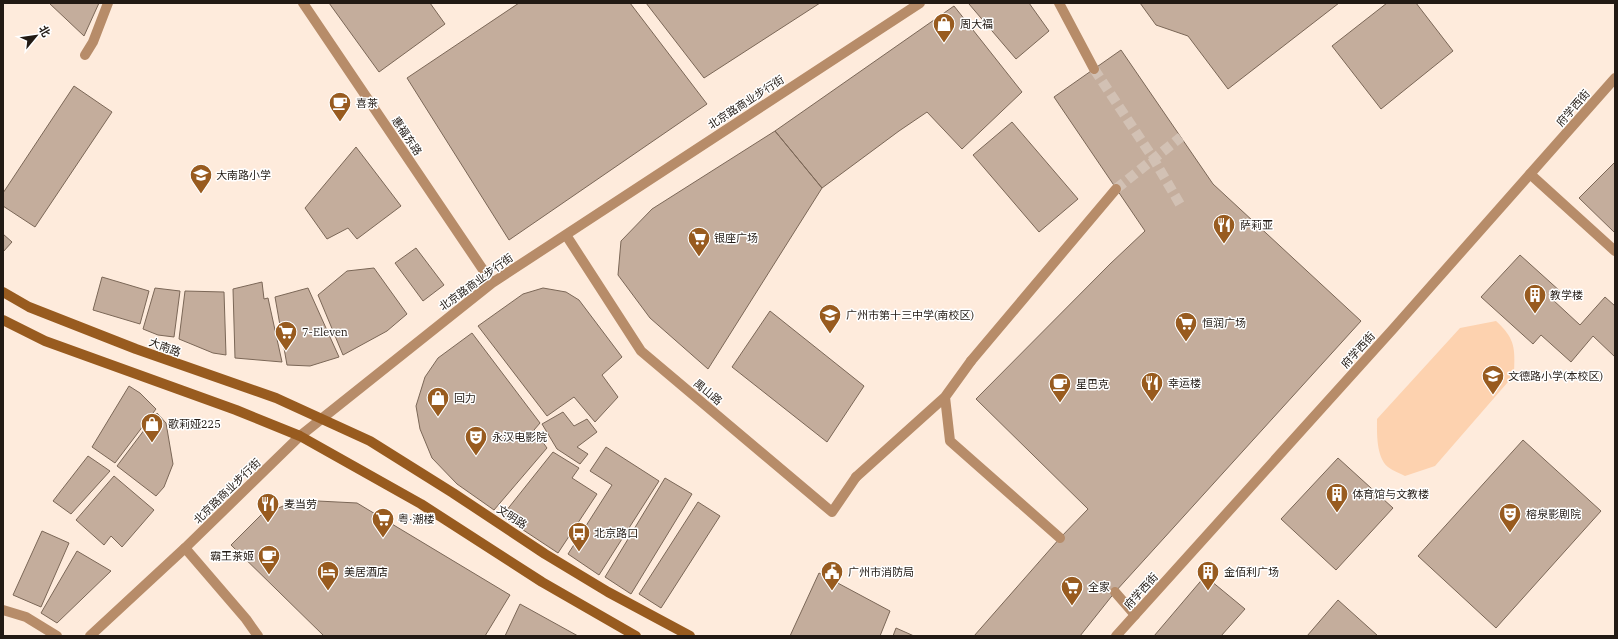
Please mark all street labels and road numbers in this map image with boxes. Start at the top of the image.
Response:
street label: 北京路商业步行街 [705,72,787,132]
street label: 府学西街 [1553,87,1593,129]
street label: 惠福东路 [389,114,425,158]
street label: 北京路商业步行街 [436,250,516,314]
street label: 府学西街 [1338,329,1378,371]
street label: 大南路 [147,335,183,359]
street label: 禺山路 [691,376,725,408]
street label: 北京路商业步行街 [190,455,264,527]
street label: 文明路 [494,502,530,532]
street label: 府学西街 [1121,570,1161,612]

